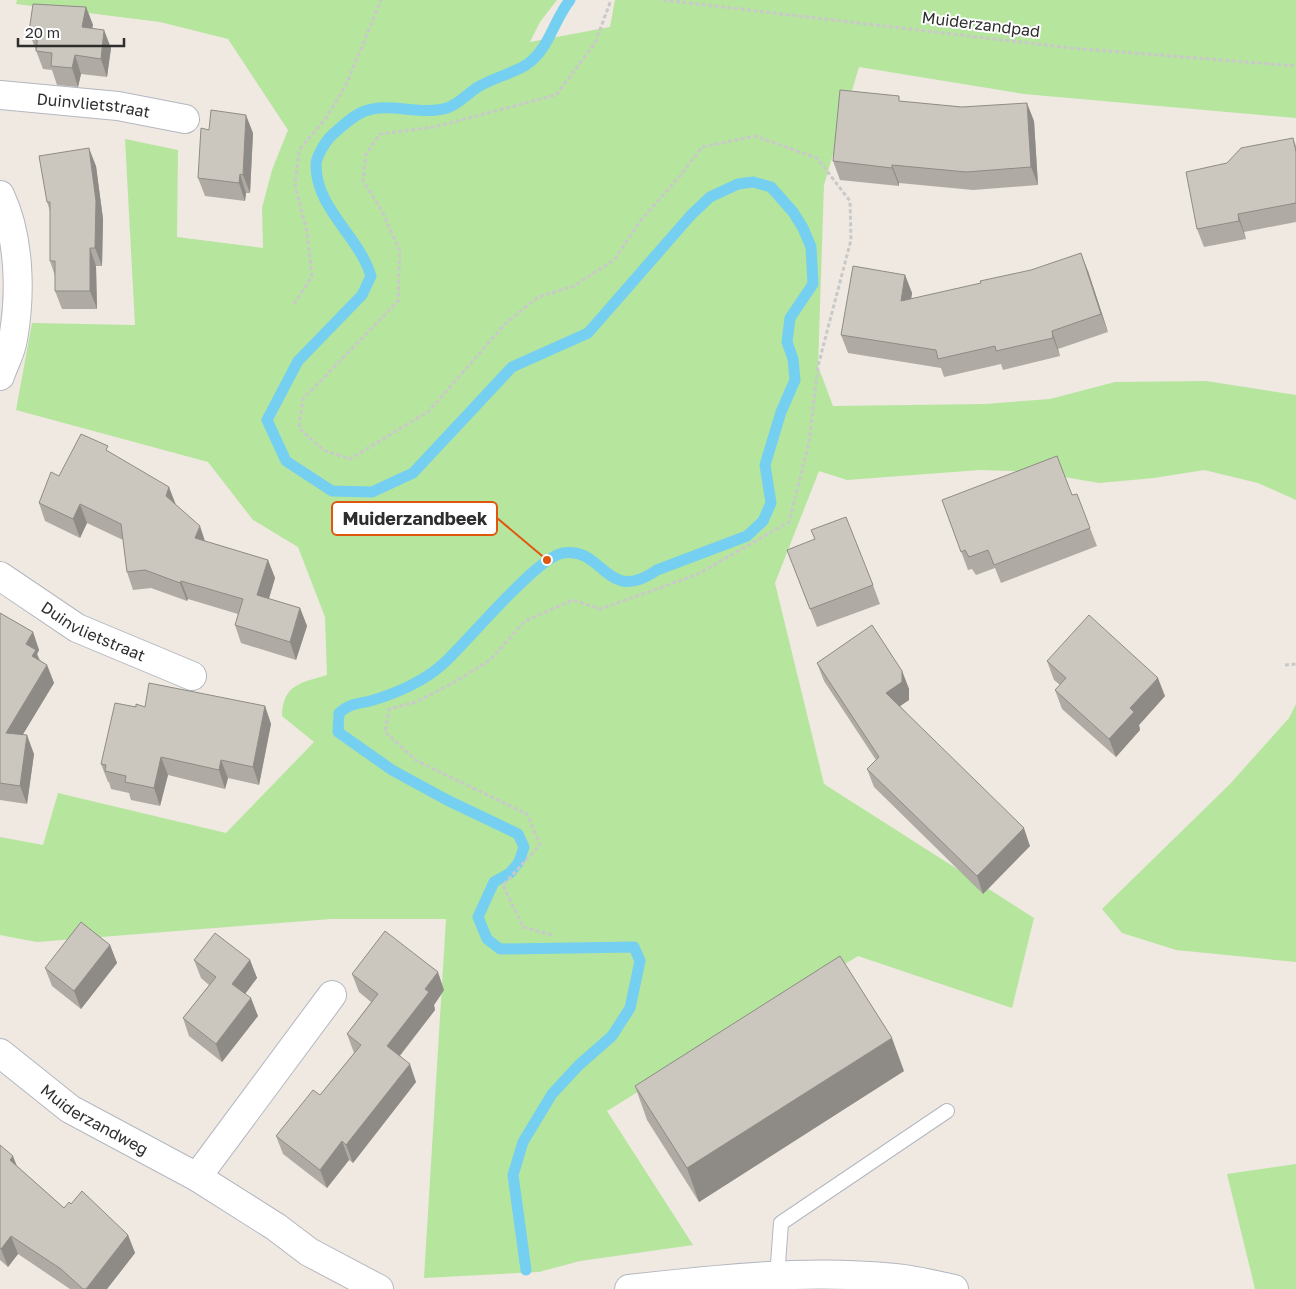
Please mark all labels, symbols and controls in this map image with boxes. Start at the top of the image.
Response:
street label: Muiderzandpad [921,7,1041,41]
scale bar [18,15,124,47]
text: 20 m [25,23,60,41]
street label: Duinvlietstraat [36,88,152,122]
callout: Muiderzandbeek [332,502,497,535]
text: Muiderzandbeek [343,507,488,529]
street label: Duinvlietstraat [37,597,148,665]
street label: Muiderzandweg [37,1080,152,1159]

